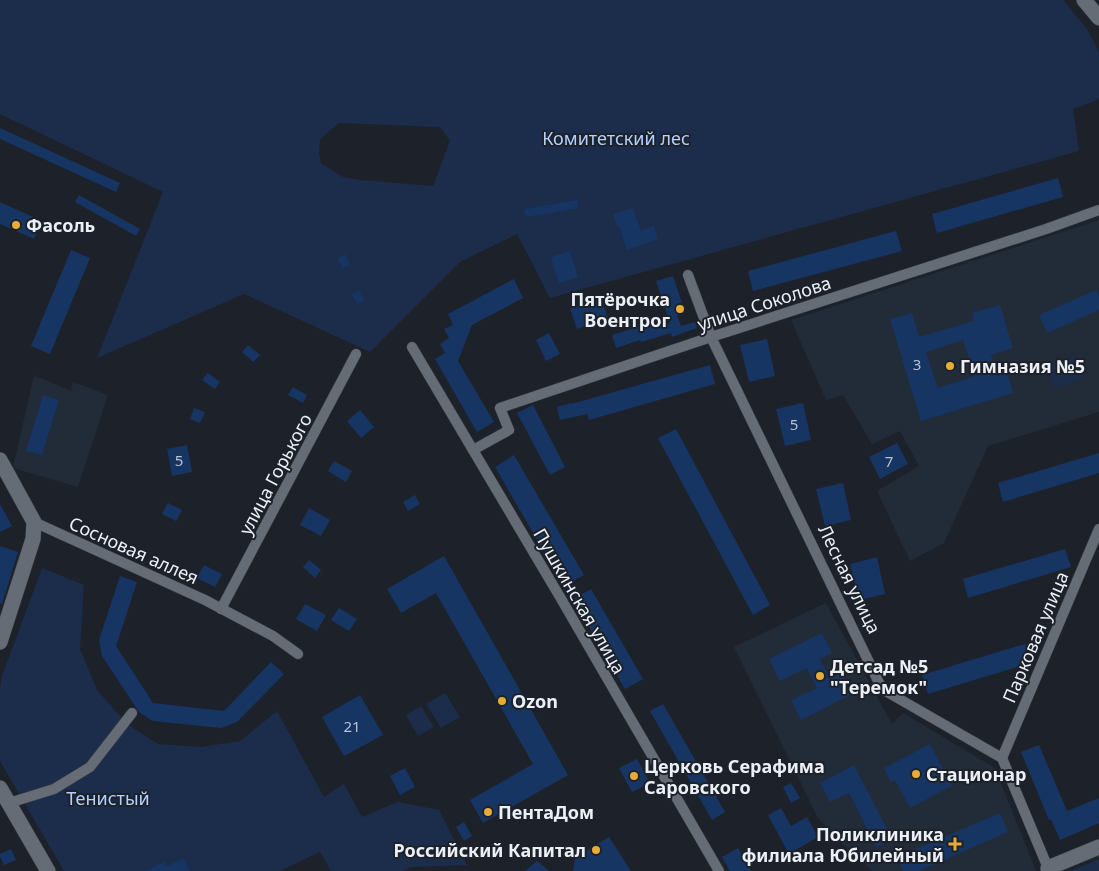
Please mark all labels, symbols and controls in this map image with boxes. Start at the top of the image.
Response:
park label: Комитетский лес [542,126,690,150]
place label: Фасоль [26,213,95,237]
marker: Фасоль [10,219,22,231]
street label: улица Соколова [694,270,834,336]
place label: Пятёрочка Воентрог [571,287,670,332]
marker: Пятёрочка Воентрог [674,303,686,315]
house number: 3 [913,354,921,374]
place label: Гимназия №5 [960,354,1085,378]
marker: Гимназия №5 [944,360,956,372]
street label: улица Горького [233,409,317,539]
house number: 5 [790,414,798,434]
house number: 5 [175,450,183,470]
house number: 7 [885,451,893,471]
street label: Сосновая аллея [65,511,203,589]
street label: Лесная улица [813,520,887,638]
street label: Пушкинская улица [529,524,631,678]
street label: Парковая улица [997,568,1073,706]
place label: Детсад №5 "Теремок" [830,654,928,699]
marker: Детсад №5 "Теремок" [814,670,826,682]
place label: Ozon [512,689,558,713]
marker: Ozon [496,695,508,707]
house number: 21 [343,716,361,736]
place label: Церковь Серафима Саровского [644,754,825,799]
place label: Стационар [926,762,1026,786]
marker: Стационар [910,768,922,780]
marker: Церковь Серафима Саровского [628,770,640,782]
park label: Тенистый [66,786,150,810]
place label: ПентаДом [498,800,594,824]
marker: ПентаДом [482,806,494,818]
place label: Поликлиника филиала Юбилейный [742,822,944,867]
marker: Поликлиника филиала Юбилейный [948,837,962,851]
place label: Российский Капитал [393,838,586,862]
marker: Российский Капитал [590,844,602,856]

